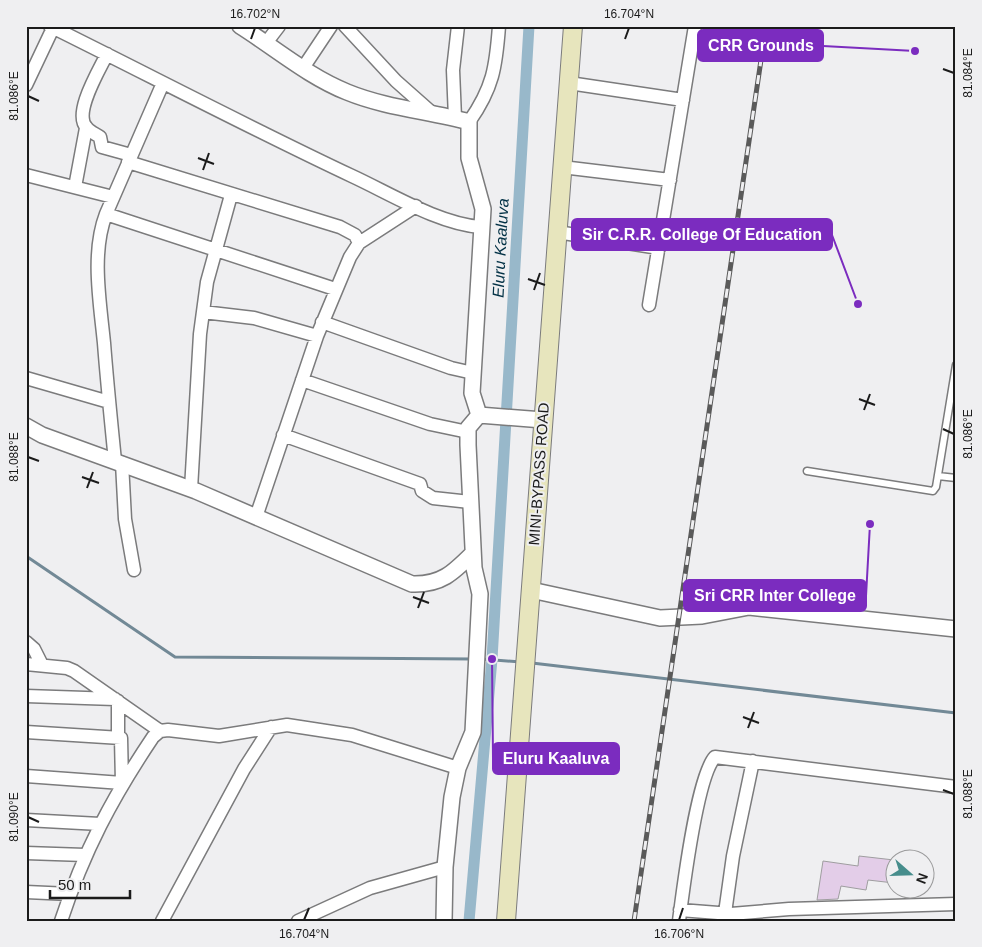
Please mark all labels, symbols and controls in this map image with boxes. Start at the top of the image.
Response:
text: 16.702°N [230,7,280,21]
text: 16.704°N [604,7,654,21]
callout: CRR Grounds [698,30,823,61]
text: CRR Grounds [708,37,814,54]
text: 81.084°E [961,48,975,98]
text: 81.086°E [7,71,21,121]
water label: Eluru Kaaluva [489,198,512,298]
callout: Sir C.R.R. College Of Education [572,219,832,250]
text: Sir C.R.R. College Of Education [582,226,822,243]
street label: MINI-BYPASS ROAD [525,402,552,546]
text: 81.086°E [961,409,975,459]
text: 81.088°E [7,432,21,482]
callout: Sri CRR Inter College [684,580,866,611]
text: Sri CRR Inter College [694,587,856,604]
callout: Eluru Kaaluva [493,743,619,774]
text: Eluru Kaaluva [503,750,609,767]
text: 81.088°E [961,769,975,819]
text: 81.090°E [7,792,21,842]
north arrow [884,850,934,900]
scale bar [50,867,130,899]
text: N [913,871,931,886]
text: 50 m [58,876,91,893]
text: 16.704°N [279,927,329,941]
text: 16.706°N [654,927,704,941]

